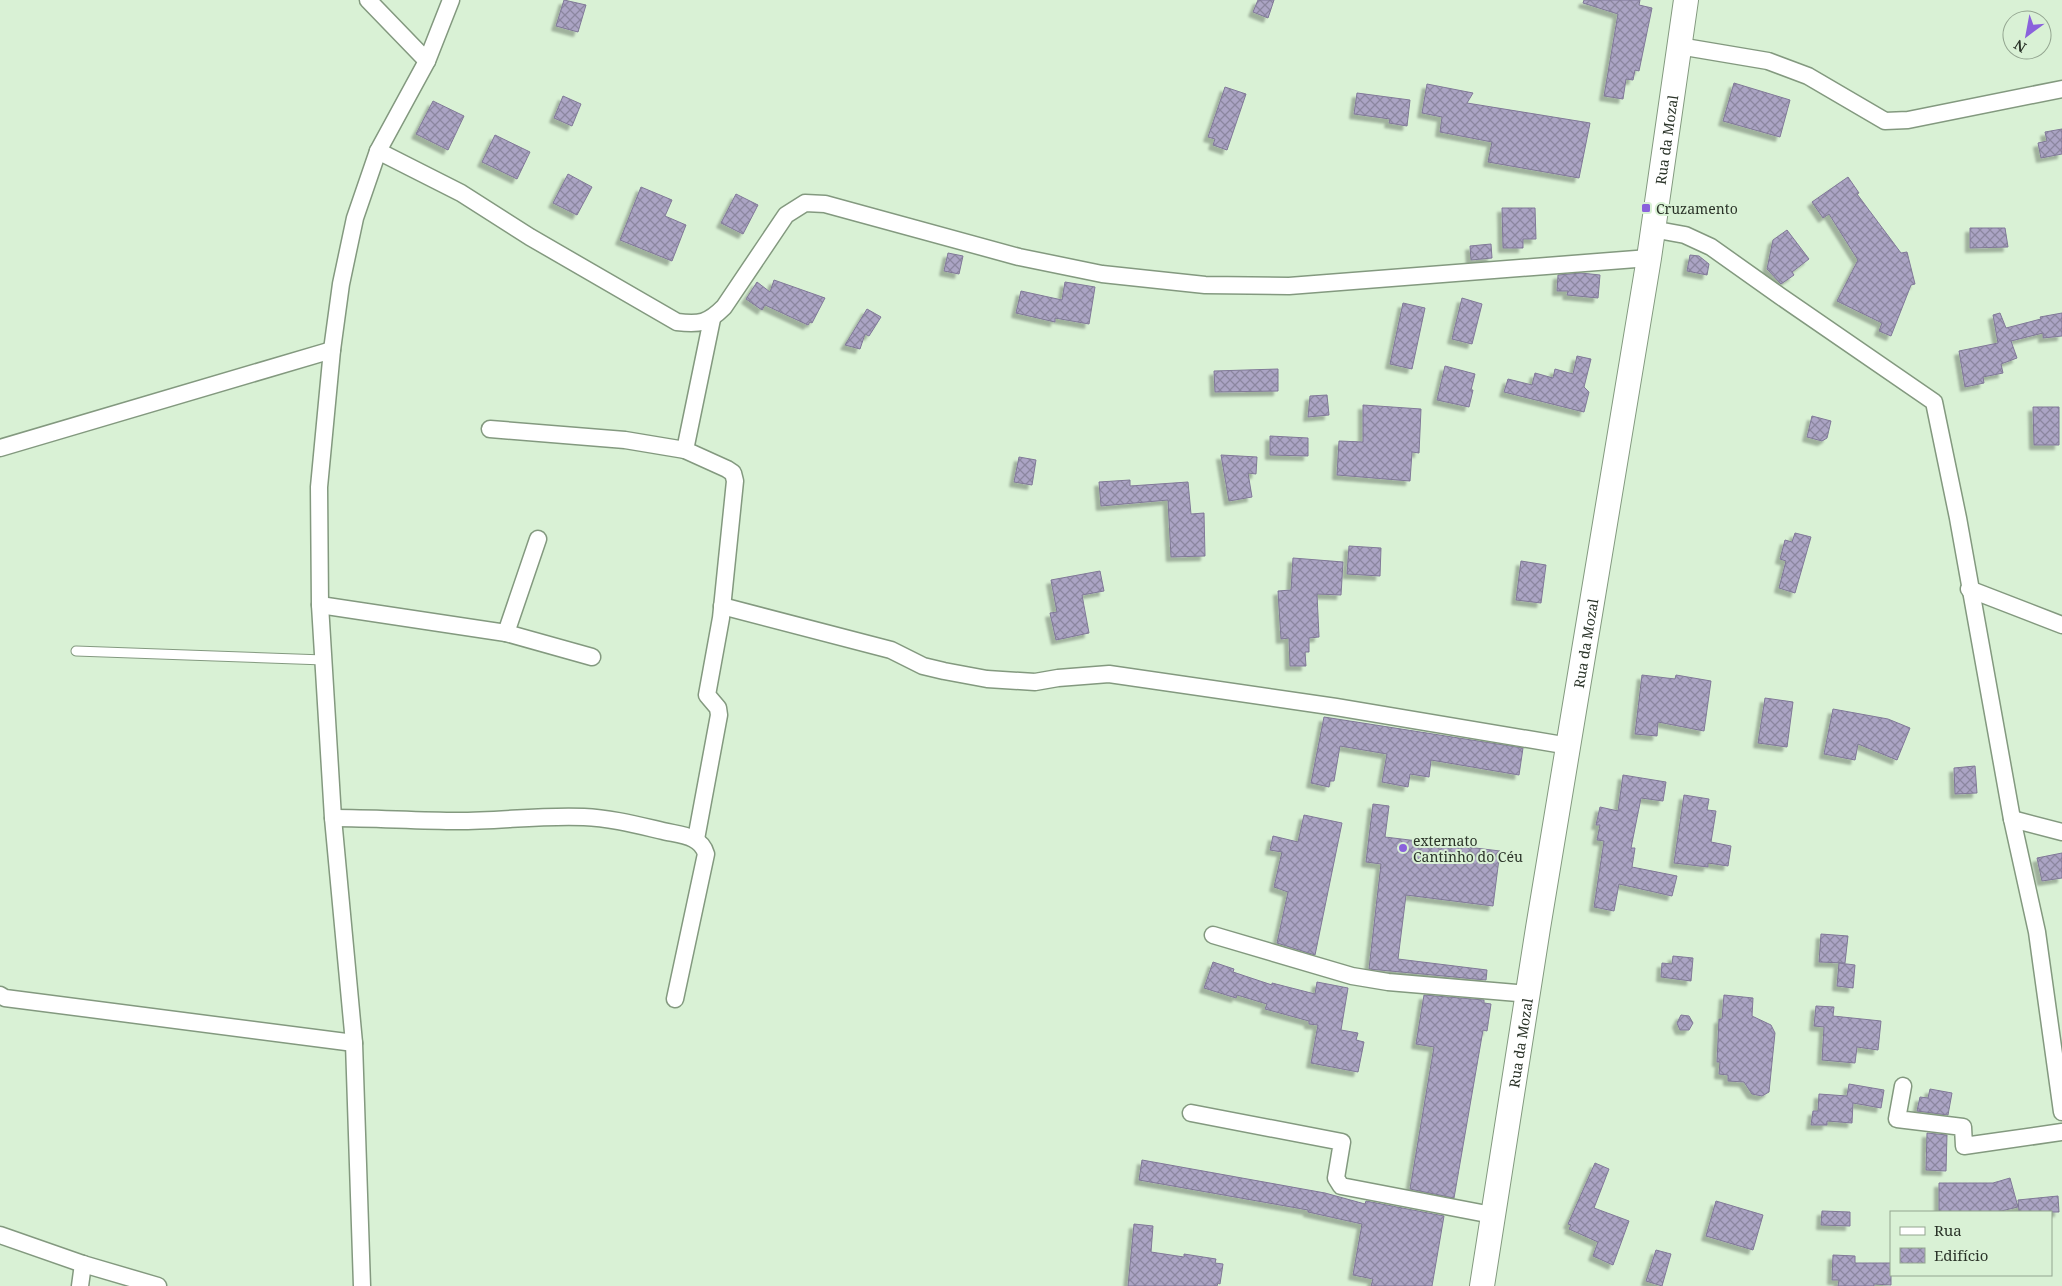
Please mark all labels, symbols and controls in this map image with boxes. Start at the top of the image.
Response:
north arrow [2002,10,2052,60]
text: N [2010,35,2030,57]
street label: Rua da Mozal [1650,93,1682,186]
place label: Cruzamento [1656,199,1738,218]
marker: Cruzamento [1640,202,1652,214]
street label: Rua da Mozal [1568,596,1602,689]
place label: externato Cantinho do Céu [1413,831,1523,866]
marker: externato Cantinho do Céu [1397,842,1409,854]
street label: Rua da Mozal [1504,996,1536,1089]
legend [1890,1211,2052,1276]
text: Rua [1934,1220,1962,1240]
text: Edifício [1934,1245,1989,1265]

